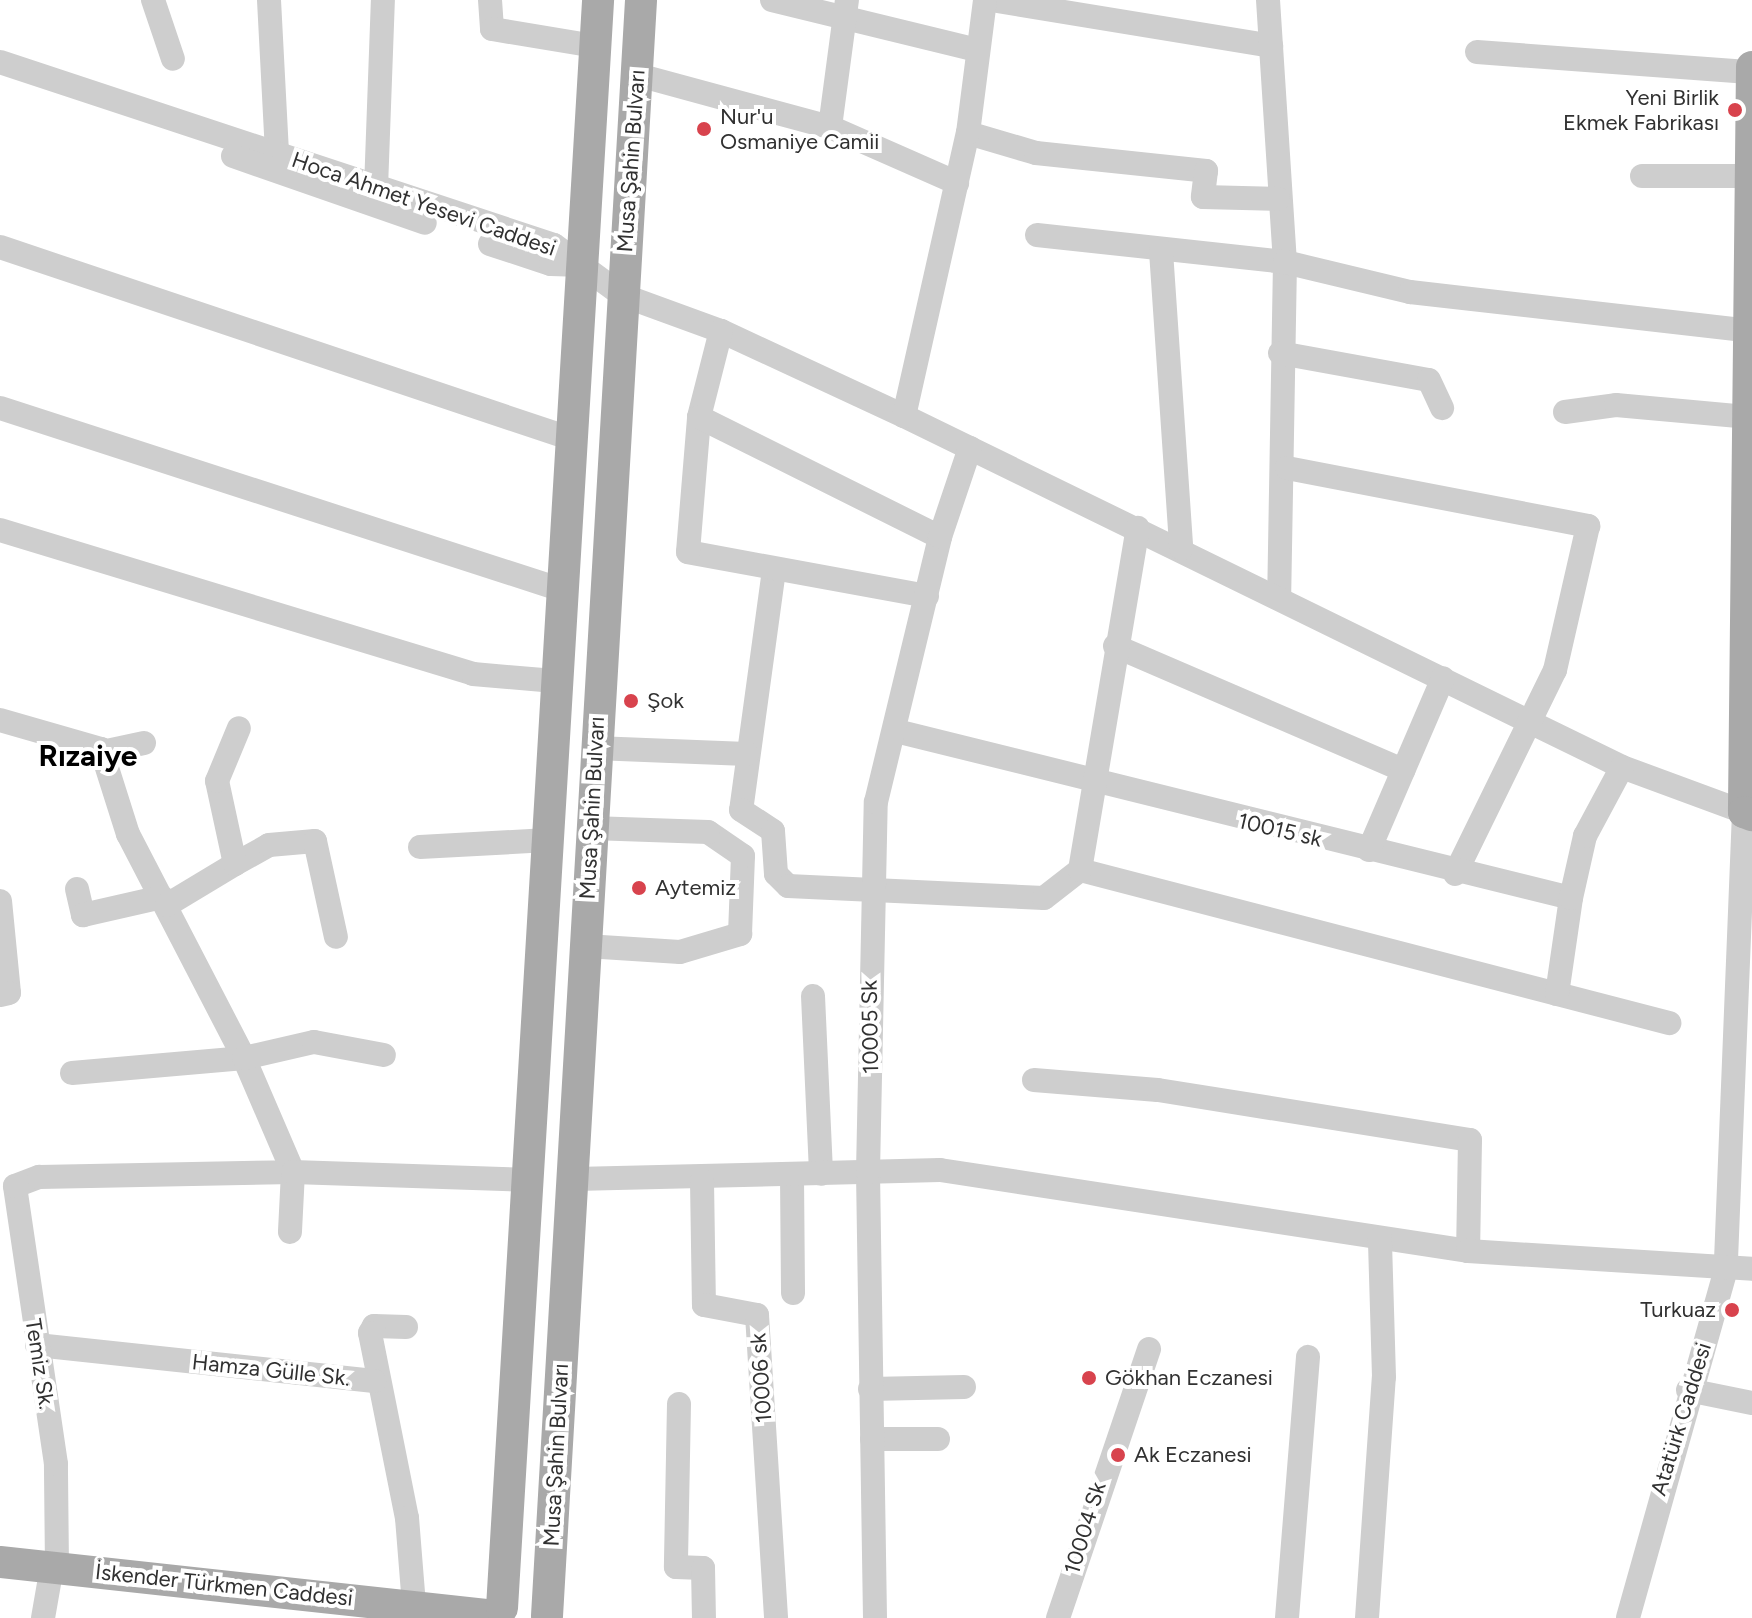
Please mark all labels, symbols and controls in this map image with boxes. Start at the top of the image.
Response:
street label: Musa Şahin Bulvarı [611,69,651,253]
place label: Yeni Birlik Ekmek Fabrikası [1563,84,1719,136]
marker: Yeni Birlik Ekmek Fabrikası [1726,101,1744,119]
place label: Nur'u Osmaniye Camii [720,103,879,154]
marker: Nur'u Osmaniye Camii [695,120,713,138]
street label: Hoca Ahmet Yesevi Caddesi [288,146,560,262]
place label: Şok [647,688,684,714]
marker: Şok [622,692,640,710]
street label: Musa Şahin Bulvarı [574,716,610,900]
district label: Rızaiye [39,738,137,774]
street label: 10015 sk [1235,808,1325,852]
place label: Aytemiz [655,875,736,901]
marker: Aytemiz [630,879,648,897]
street label: 10005 Sk [856,980,884,1074]
place label: Turkuaz [1640,1297,1716,1323]
marker: Turkuaz [1723,1301,1741,1319]
street label: Temiz Sk. [20,1317,60,1411]
street label: 10006 sk [745,1332,777,1424]
street label: Atatürk Caddesi [1645,1339,1717,1499]
street label: Hamza Gülle Sk. [191,1349,351,1391]
street label: Musa Şahin Bulvarı [538,1363,574,1547]
place label: Gökhan Eczanesi [1105,1365,1273,1391]
marker: Gökhan Eczanesi [1080,1369,1098,1387]
place label: Ak Eczanesi [1134,1442,1252,1468]
marker: Ak Eczanesi [1109,1446,1127,1464]
street label: 10004 Sk [1059,1479,1111,1577]
street label: İskender Türkmen Caddesi [94,1558,354,1612]

